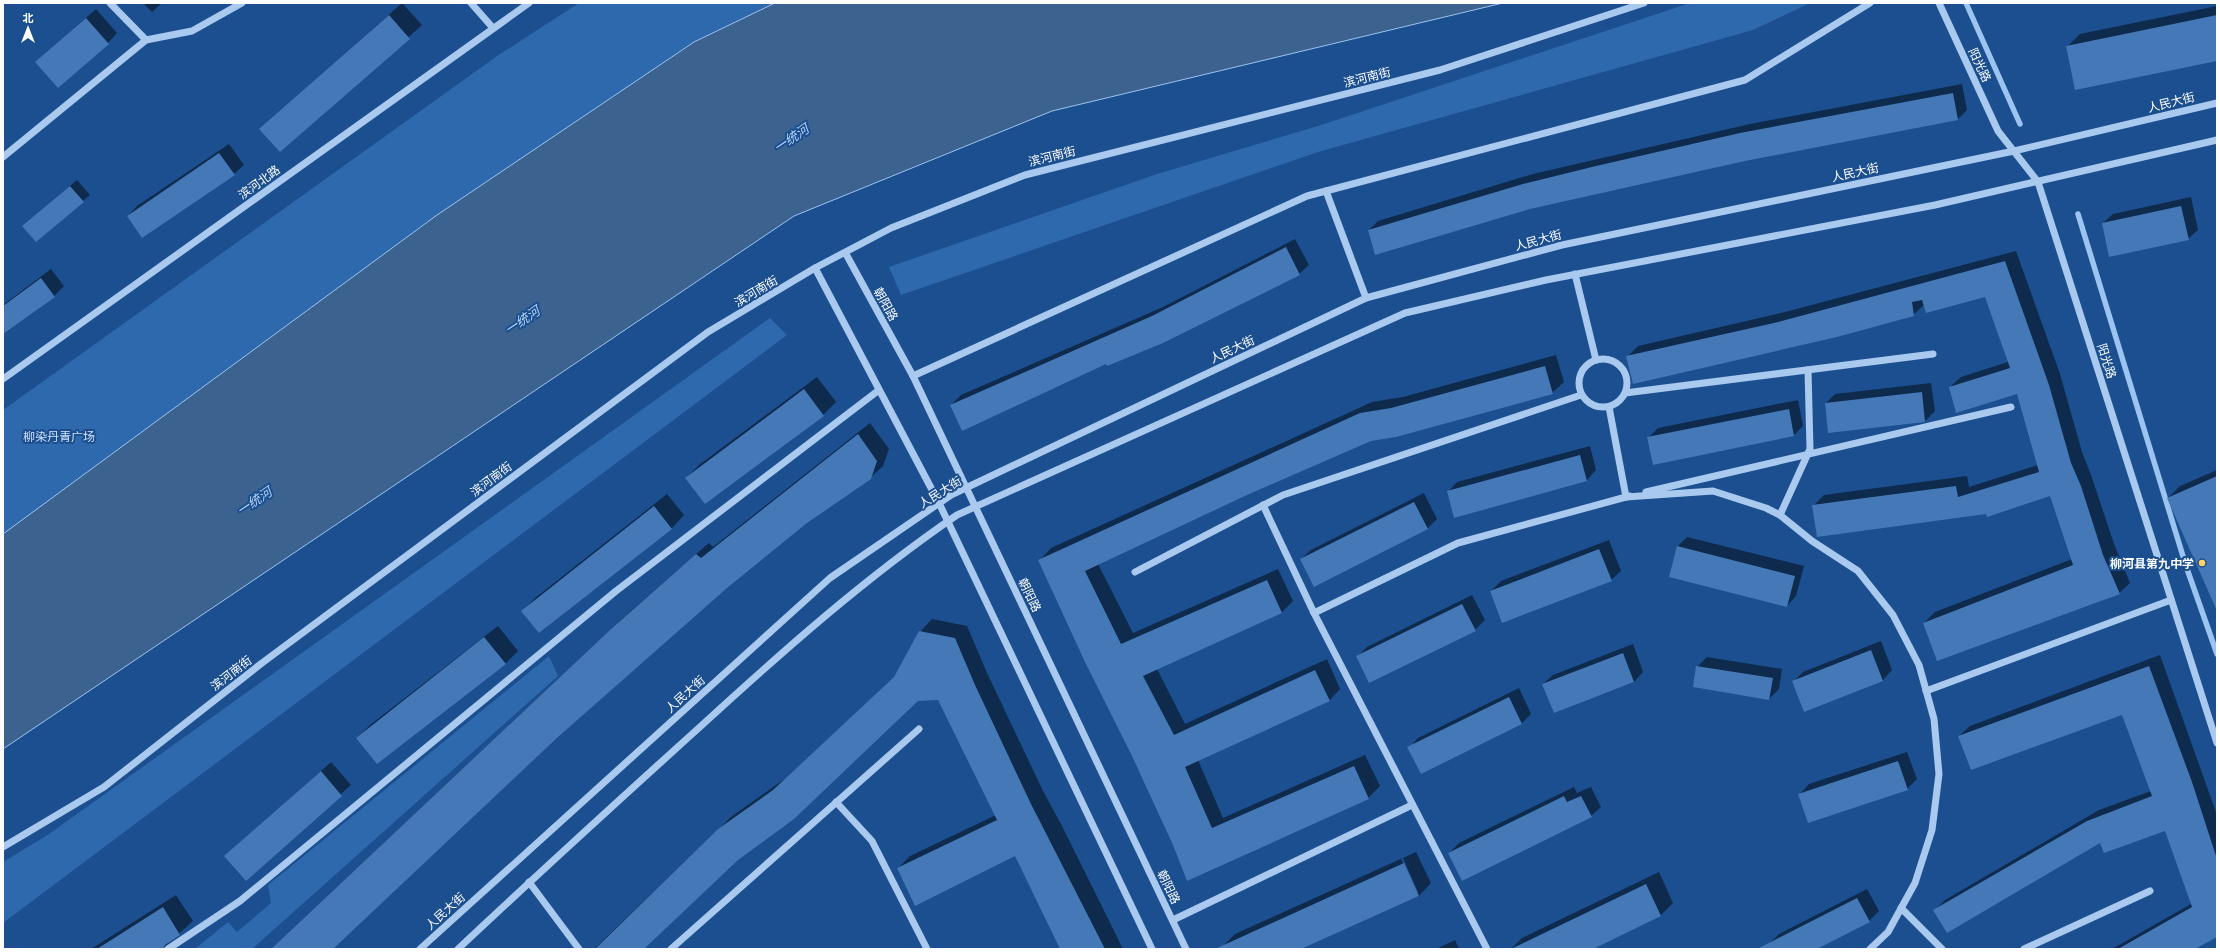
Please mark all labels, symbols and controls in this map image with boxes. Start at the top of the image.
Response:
north arrow [8,8,48,48]
text: 北 [23,11,34,25]
street label: 阳光路 [1966,46,1994,84]
street label: 滨河南街 [1342,64,1392,90]
street label: 人民大街 [2146,89,2196,115]
water label: 一统河 [770,119,814,156]
street label: 滨河南街 [1027,143,1077,169]
street label: 人民大街 [1830,160,1880,184]
street label: 滨河北路 [235,162,283,202]
street label: 人民大街 [1513,227,1563,253]
street label: 滨河南街 [732,272,780,310]
street label: 朝阳路 [871,285,901,323]
water label: 一统河 [501,301,545,338]
street label: 人民大街 [1207,332,1257,366]
street label: 阳光路 [2094,342,2120,380]
park label: 柳染丹青广场 [23,429,95,444]
street label: 滨河南街 [467,459,515,499]
street label: 人民大街 [916,473,964,511]
water label: 一统河 [233,482,277,519]
place label: 柳河县第九中学 [2110,556,2194,571]
marker: 柳河县第九中学 [2197,558,2207,568]
street label: 朝阳路 [1015,576,1045,614]
street label: 滨河南街 [207,652,255,694]
street label: 人民大街 [662,672,708,716]
street label: 朝阳路 [1154,868,1184,906]
street label: 人民大街 [422,889,468,933]

